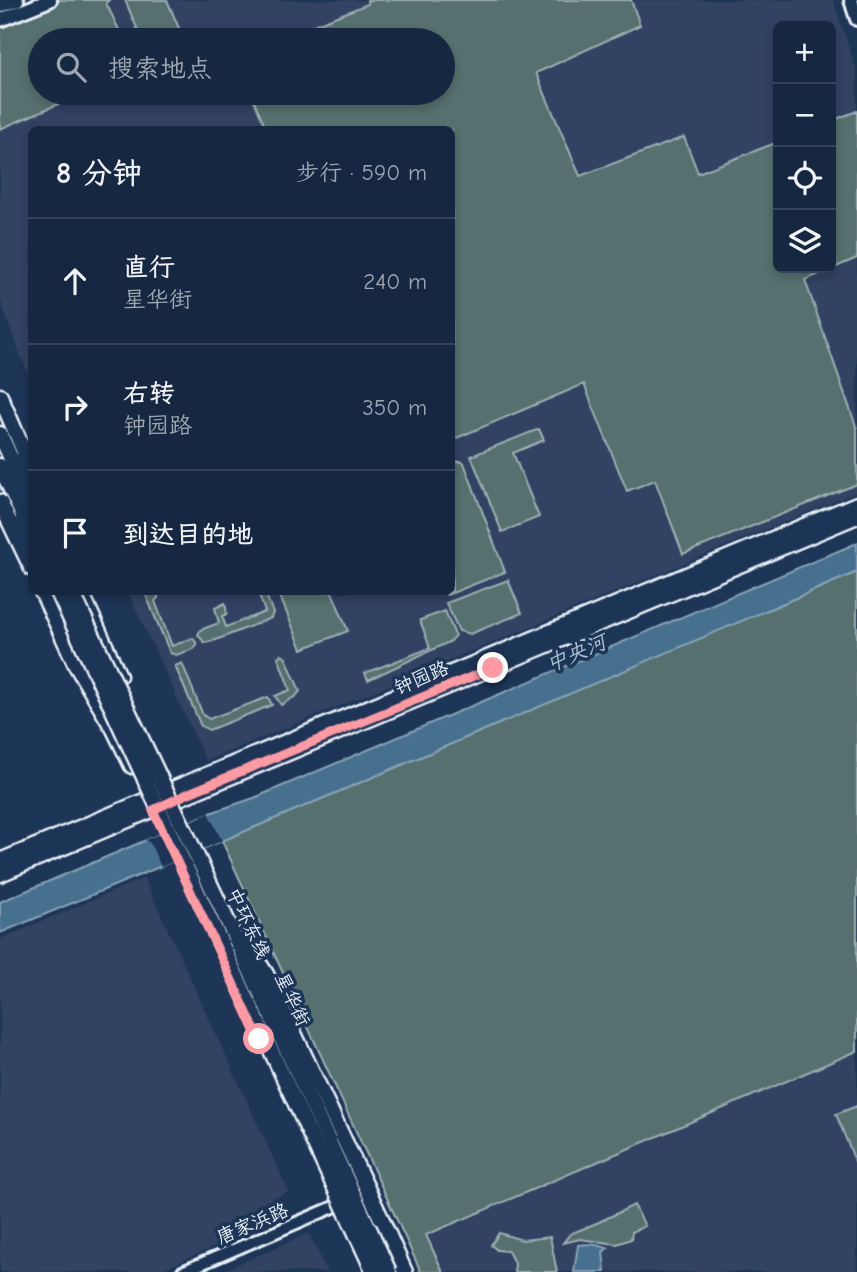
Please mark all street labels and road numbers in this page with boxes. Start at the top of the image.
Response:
street label: 钟园路 [391,657,452,699]
street label: 中环东线 [222,884,274,963]
street label: 星华街 [270,969,314,1030]
street label: 唐家浜路 [213,1199,292,1249]

